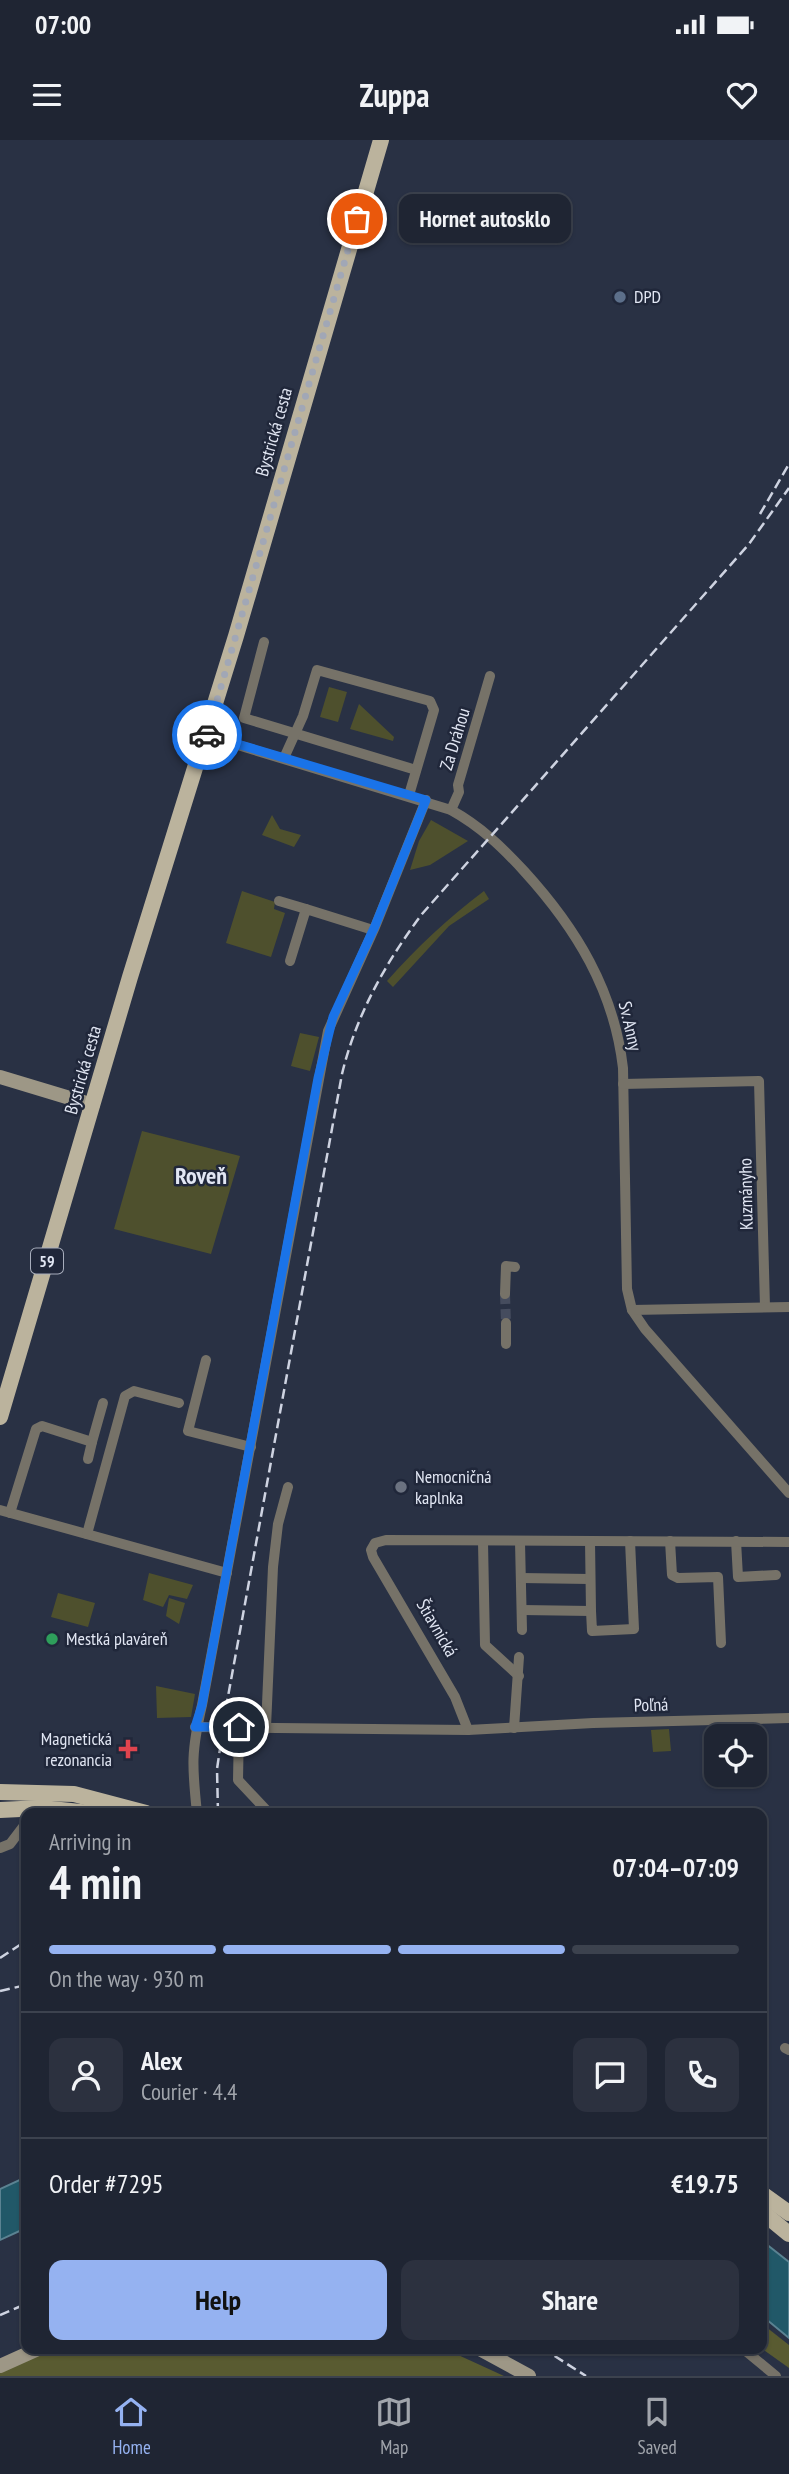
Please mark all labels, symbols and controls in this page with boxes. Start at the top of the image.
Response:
text: 07:00 [35,8,91,41]
text: Zuppa [359,74,430,116]
icon: menu [28,76,66,114]
icon: heart [723,76,761,114]
pin [327,189,387,249]
callout: Hornet autosklo [399,195,570,244]
icon: bag [338,200,376,238]
text: Hornet autosklo [420,204,550,233]
place label: DPD [634,285,661,308]
marker: DPD [612,289,628,305]
street label: Bystrická cesta [250,385,297,479]
courier [172,700,242,770]
street label: Za Dráhou [434,705,475,773]
icon: car [188,716,226,754]
street label: Sv. Anny [614,999,647,1053]
street label: Bystrická cesta [59,1023,106,1117]
street label: Kuzmányho [733,1158,758,1230]
district label: Roveň [175,1160,227,1191]
road number: 59 [31,1248,63,1274]
place label: Nemocničná kaplnka [415,1465,491,1509]
marker: Nemocničná kaplnka [393,1479,409,1495]
street label: Štiavnická [412,1595,463,1661]
place label: Mestká plaváreň [66,1627,168,1650]
marker: Mestká plaváreň [44,1631,60,1647]
street label: Poľná [633,1692,669,1717]
pin [209,1697,269,1757]
icon: home [220,1708,258,1746]
map controls [704,1724,767,1787]
button: locate [704,1724,767,1787]
place label: Magnetická rezonancia [41,1727,112,1771]
marker: Magnetická rezonancia [118,1739,138,1759]
text: Arriving in [49,1827,131,1856]
text: 07:04–07:09 [612,1851,739,1884]
text: 4 min [49,1852,142,1912]
text: On the way · 930 m [49,1964,204,1993]
button: person [49,2038,123,2112]
button: chat [573,2038,647,2112]
button: phone [665,2038,739,2112]
text: Alex [141,2044,182,2077]
text: Courier · 4.4 [141,2077,237,2106]
text: Order #7295 [49,2167,164,2200]
text: €19.75 [671,2167,739,2200]
button: Help [49,2260,387,2340]
button: Share [401,2260,739,2340]
tab: Home [112,2393,151,2459]
tab: Map [375,2393,413,2459]
tab: Saved [638,2393,677,2459]

